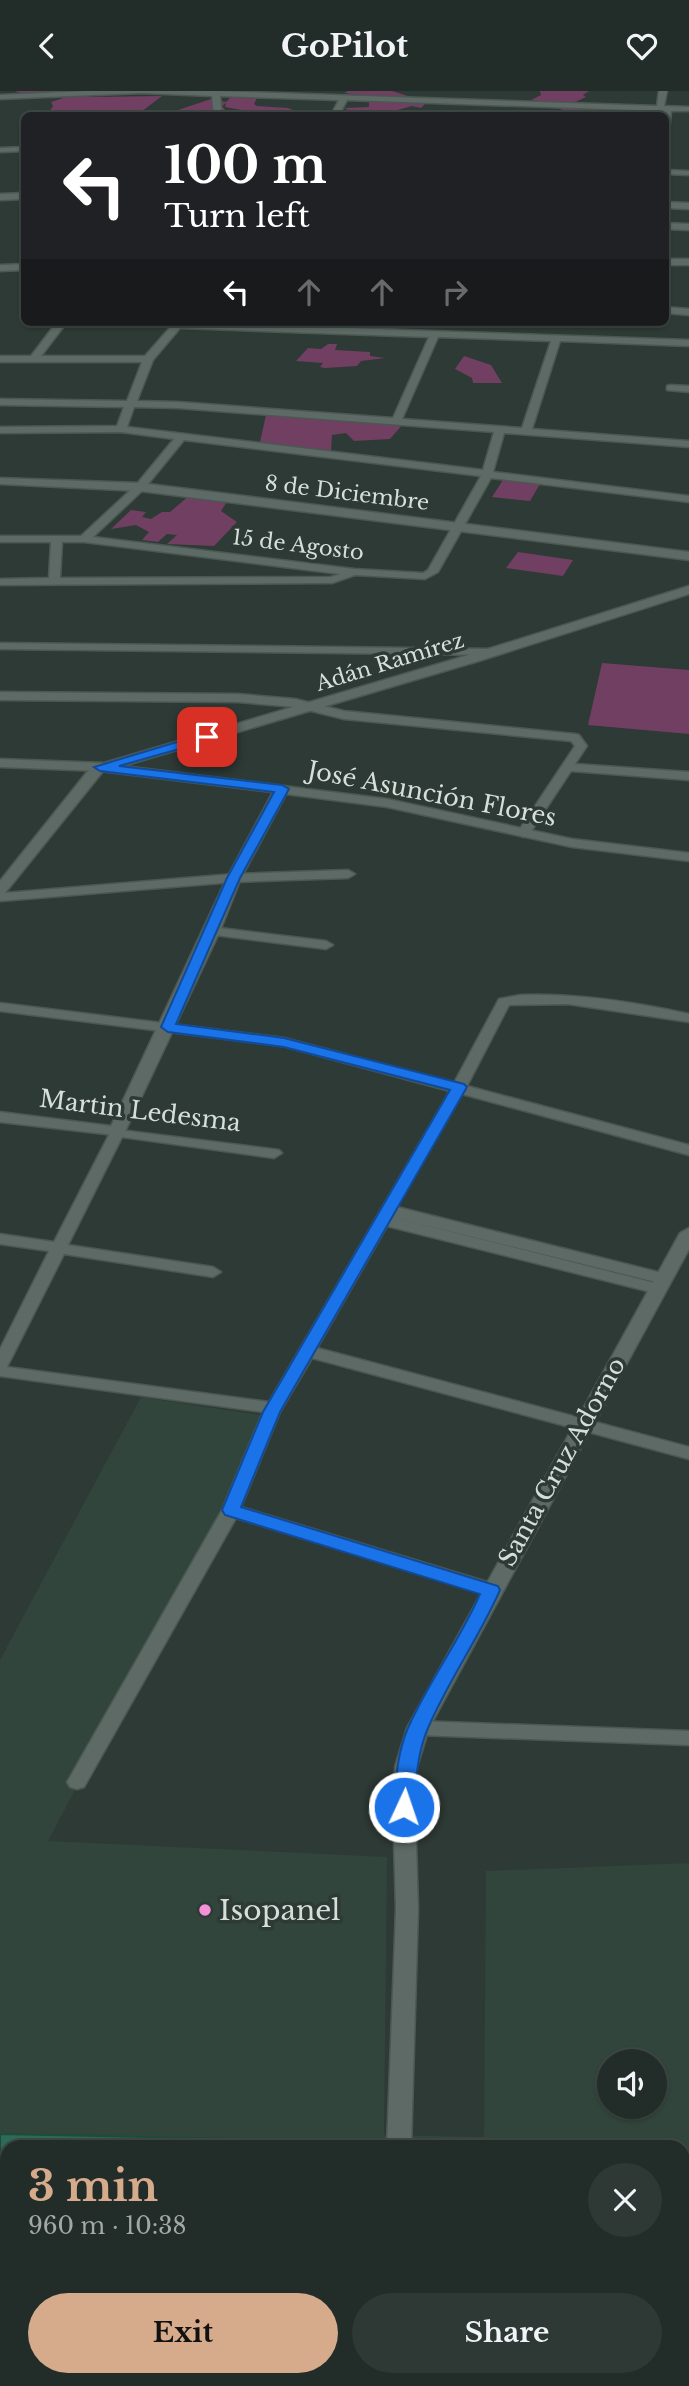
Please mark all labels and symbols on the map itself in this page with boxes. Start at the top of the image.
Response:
street label: 8 de Diciembre [263,470,431,516]
street label: 15 de Agosto [231,524,365,566]
street label: Adán Ramírez [312,627,467,697]
pin [177,707,237,767]
street label: José Asunción Flores [302,755,559,832]
street label: Martin Ledesma [38,1084,243,1137]
street label: Santa Cruz Adorno [492,1352,631,1571]
position arrow [367,1770,441,1844]
place label: Isopanel [219,1893,340,1928]
marker: Isopanel [197,1902,213,1918]

